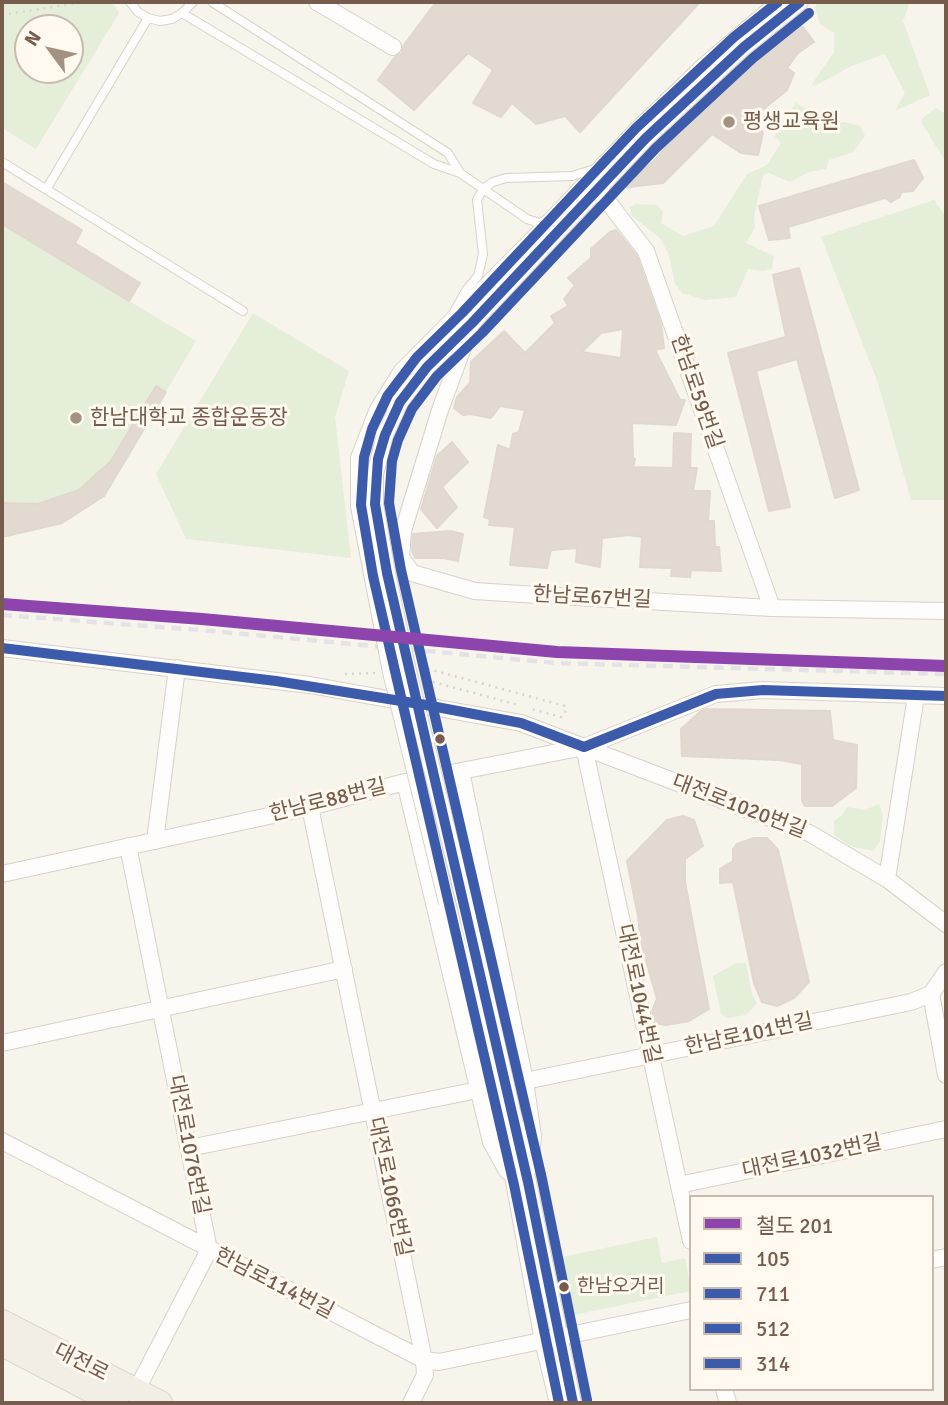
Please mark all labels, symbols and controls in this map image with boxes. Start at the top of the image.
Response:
north arrow [14,14,84,84]
text: N [19,27,47,51]
place label: 평생교육원 [743,109,840,135]
marker: 평생교육원 [721,114,737,130]
street label: 한남로59번길 [665,332,727,452]
place label: 한남대학교 종합운동장 [90,405,288,431]
marker: 한남대학교 종합운동장 [68,410,84,426]
street label: 한남로67번길 [532,582,652,614]
unlabelled marker [433,732,447,746]
street label: 대전로1020번길 [668,770,810,844]
street label: 한남로88번길 [267,774,389,828]
street label: 대전로1044번길 [611,922,665,1066]
street label: 한남로101번길 [682,1009,816,1061]
street label: 대전로1076번길 [162,1073,214,1217]
street label: 대전로1066번길 [362,1115,416,1259]
street label: 대전로1032번길 [740,1130,884,1184]
legend [689,1195,934,1391]
text: 철도 201 [756,1213,833,1239]
street label: 한남로114번길 [210,1243,338,1325]
text: 105 [756,1246,790,1272]
place label: 한남오거리 [577,1276,664,1298]
marker: 한남오거리 [557,1280,571,1294]
text: 711 [756,1281,790,1307]
text: 512 [756,1316,790,1342]
street label: 대전로 [49,1339,113,1387]
text: 314 [756,1351,790,1377]

